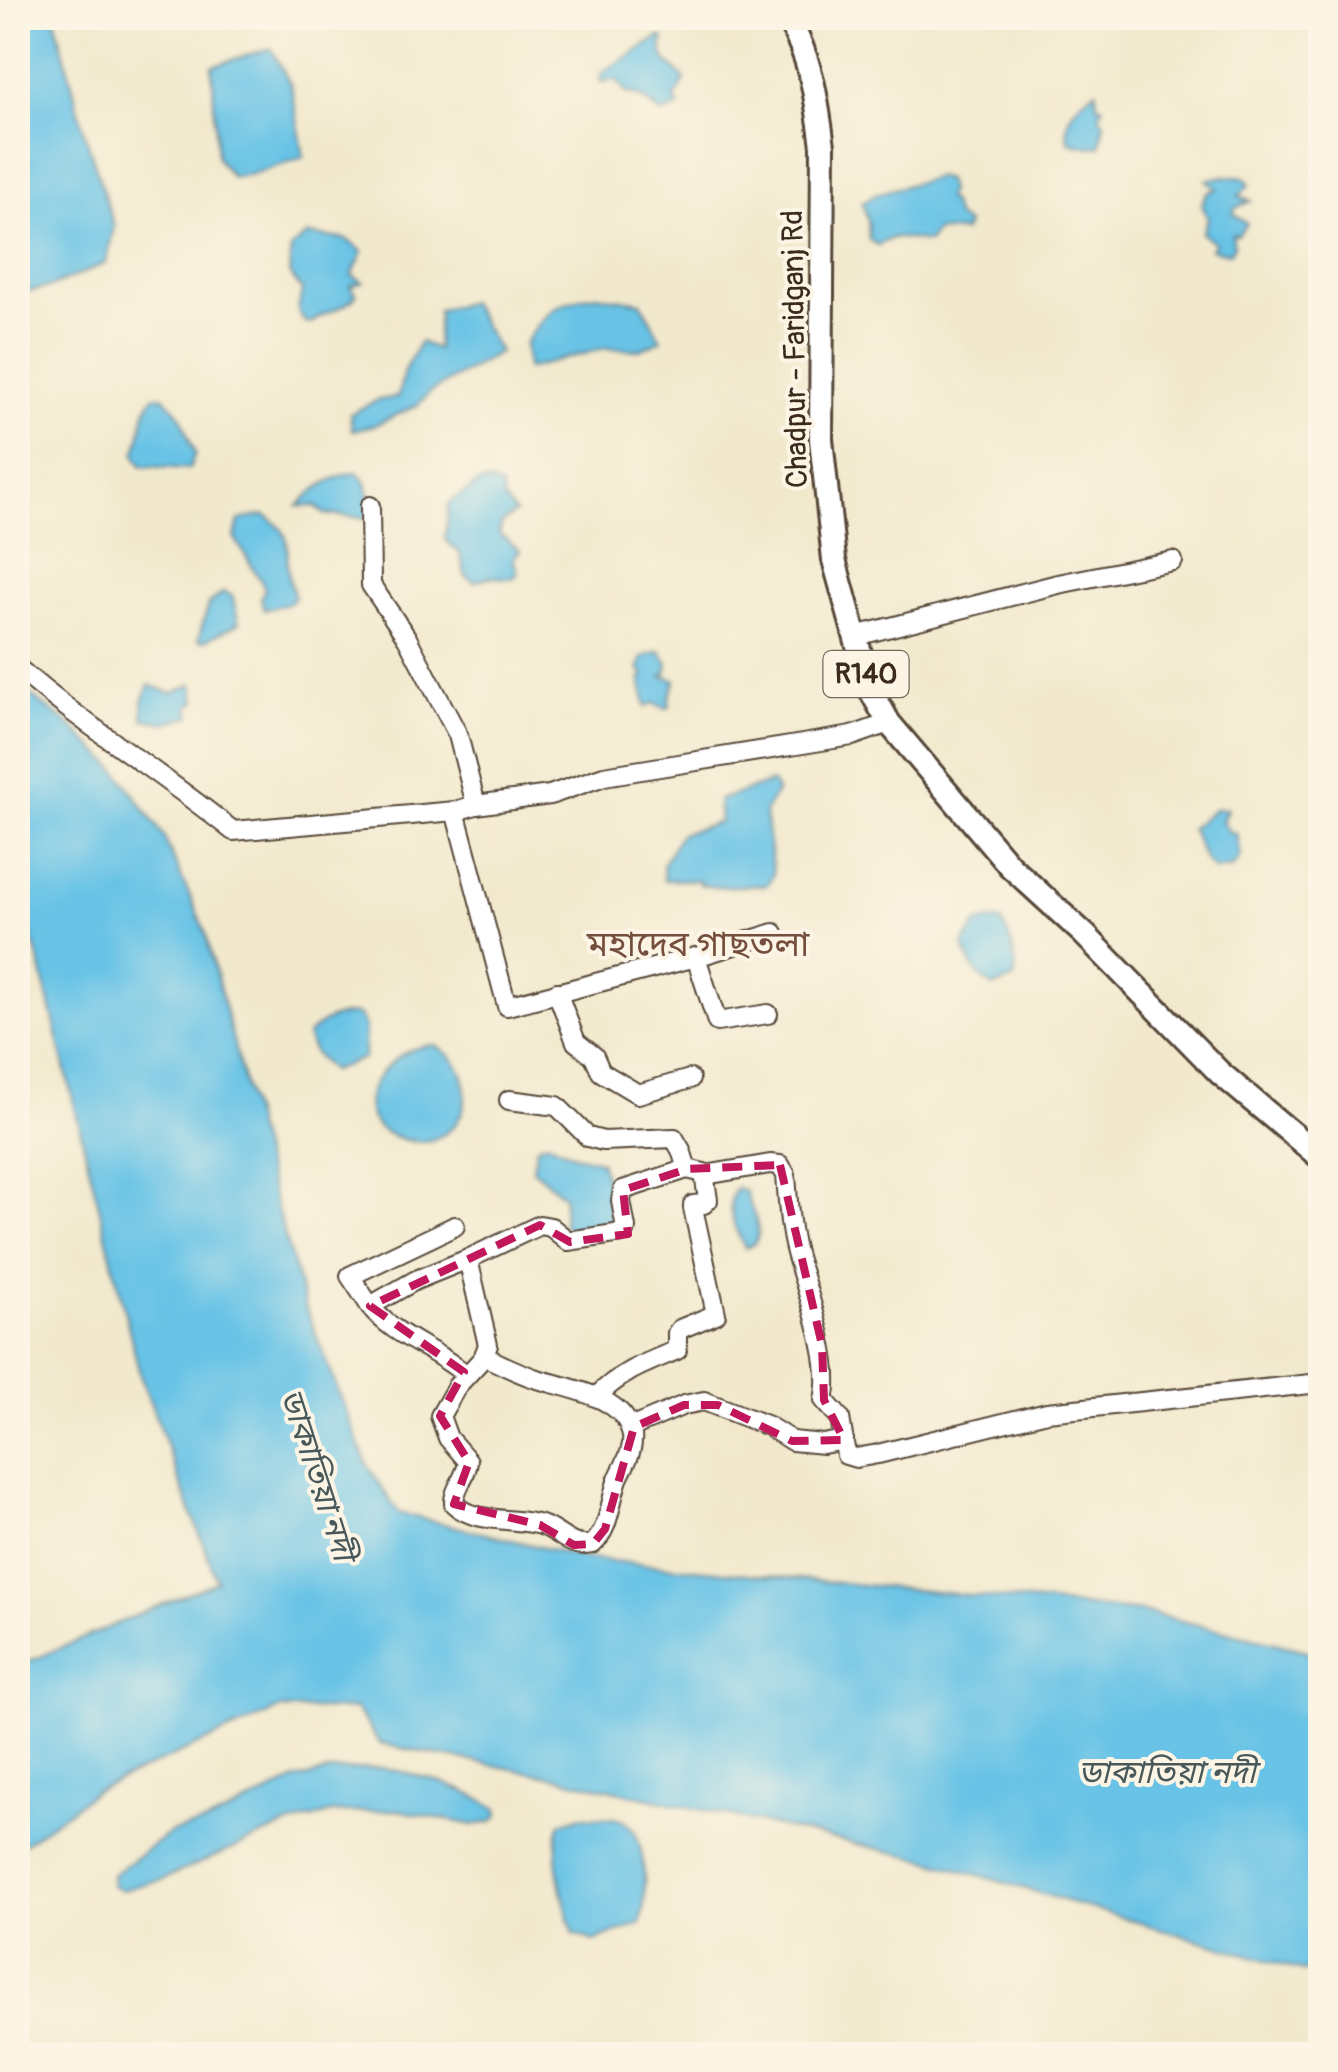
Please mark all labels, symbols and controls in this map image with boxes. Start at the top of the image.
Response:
street label: Chadpur - Faridganj Rd [774,210,816,488]
road number: R140 [824,651,908,697]
district label: মহাদেব গাছতলা [586,923,810,967]
water label: ডাকাতিয়া নদী [271,1384,365,1571]
water label: ডাকাতিয়া নদী [1078,1753,1261,1793]

